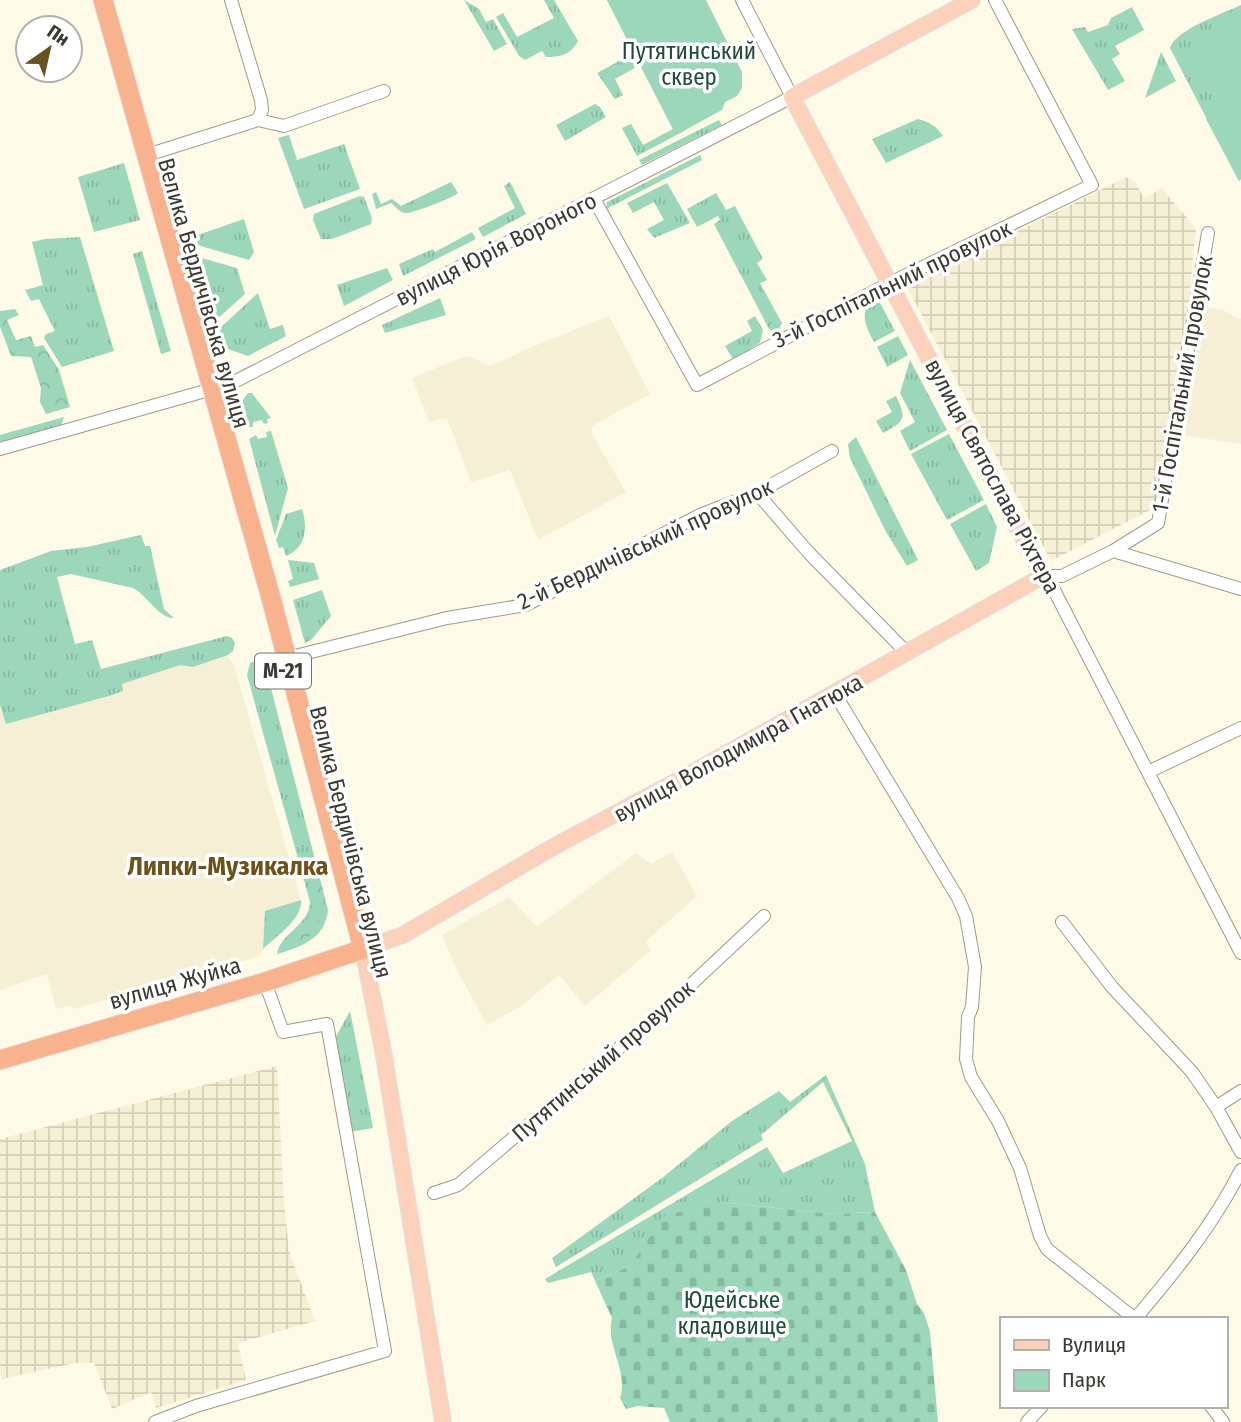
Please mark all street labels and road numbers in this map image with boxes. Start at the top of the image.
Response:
street label: Велика Бердичівська вулиця [152,155,256,431]
street label: вулиця Юрія Вороного [391,186,601,312]
street label: 3-й Госпітальний провулок [768,214,1016,354]
street label: 1-й Госпітальний провулок [1146,253,1218,515]
street label: вулиця Святослава Ріхтера [919,354,1067,598]
street label: 2-й Бердичівський провулок [513,472,777,615]
road number: М-21 [255,654,311,688]
street label: вулиця Володимира Гнатюка [608,668,868,828]
street label: Велика Бердичівська вулиця [304,703,398,981]
street label: вулиця Жуйка [106,951,244,1015]
street label: Путятинський провулок [506,974,700,1148]

